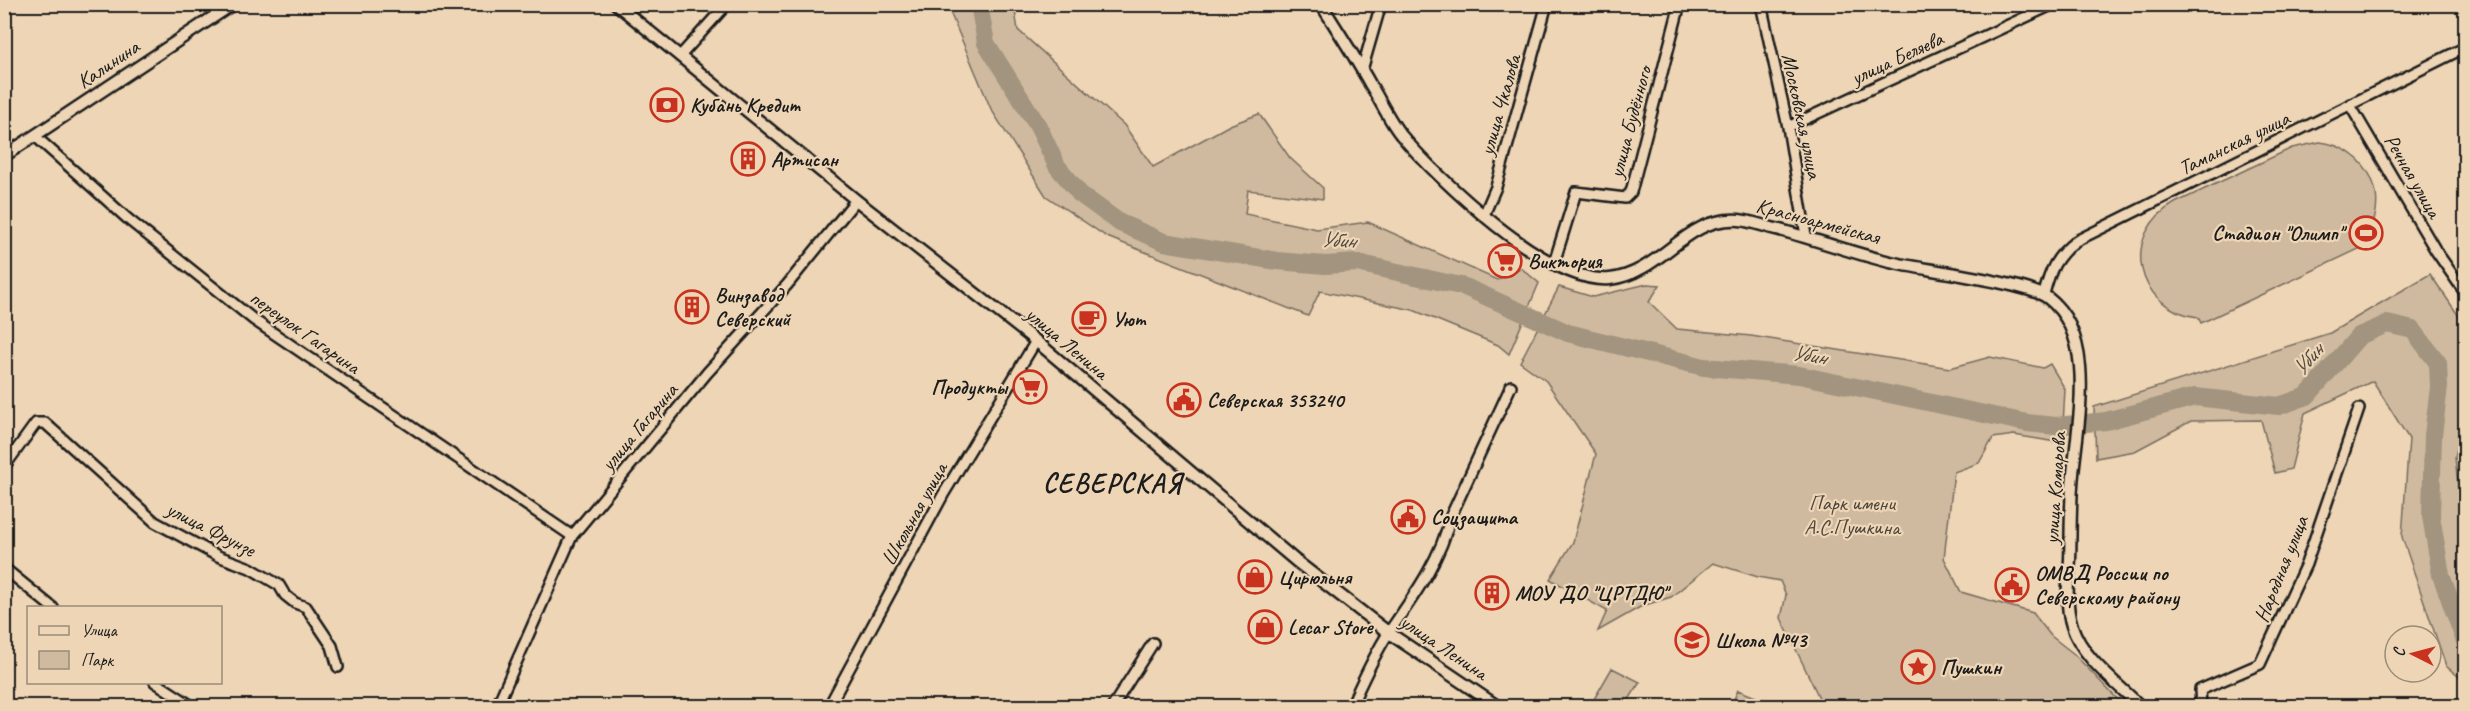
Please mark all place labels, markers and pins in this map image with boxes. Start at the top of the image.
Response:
bank icon: Кубань Кредит [649,87,685,123]
place label: Кубань Кредит [690,92,802,118]
building icon: Артисан [730,141,766,177]
place label: Артисан [771,146,840,172]
sports icon: Стадион "Олимп" [2348,215,2384,251]
place label: Стадион "Олимп" [2212,220,2348,246]
supermarket icon: Виктория [1487,243,1523,279]
place label: Виктория [1528,248,1603,274]
place label: Винзавод Северский [715,282,792,332]
building icon: Винзавод Северский [674,289,710,325]
cafe icon: Уют [1071,301,1107,337]
place label: Уют [1112,306,1147,332]
supermarket icon: Продукты [1012,369,1048,405]
place label: Продукты [931,374,1009,401]
public building icon: Северская 353240 [1166,382,1202,418]
place label: Северская 353240 [1207,387,1346,413]
public building icon: Соцзащита [1390,499,1426,535]
place label: Соцзащита [1431,504,1519,531]
shop icon: Цирюльня [1237,559,1273,595]
place label: ОМВД России по Северскому району [2035,560,2181,611]
place label: Цирюльня [1278,564,1353,590]
public building icon: ОМВД России по Северскому району [1994,567,2030,603]
building icon: МОУ ДО "ЦРТДЮ" [1474,575,1510,611]
place label: МОУ ДО "ЦРТДЮ" [1515,580,1672,606]
shop icon: Lecar Store [1247,609,1283,645]
place label: Lecar Store [1288,614,1374,640]
school or university icon: Школа №43 [1674,622,1710,658]
place label: Школа №43 [1715,627,1809,653]
place icon: Пушкин [1900,649,1936,685]
place label: Пушкин [1941,654,2003,680]

